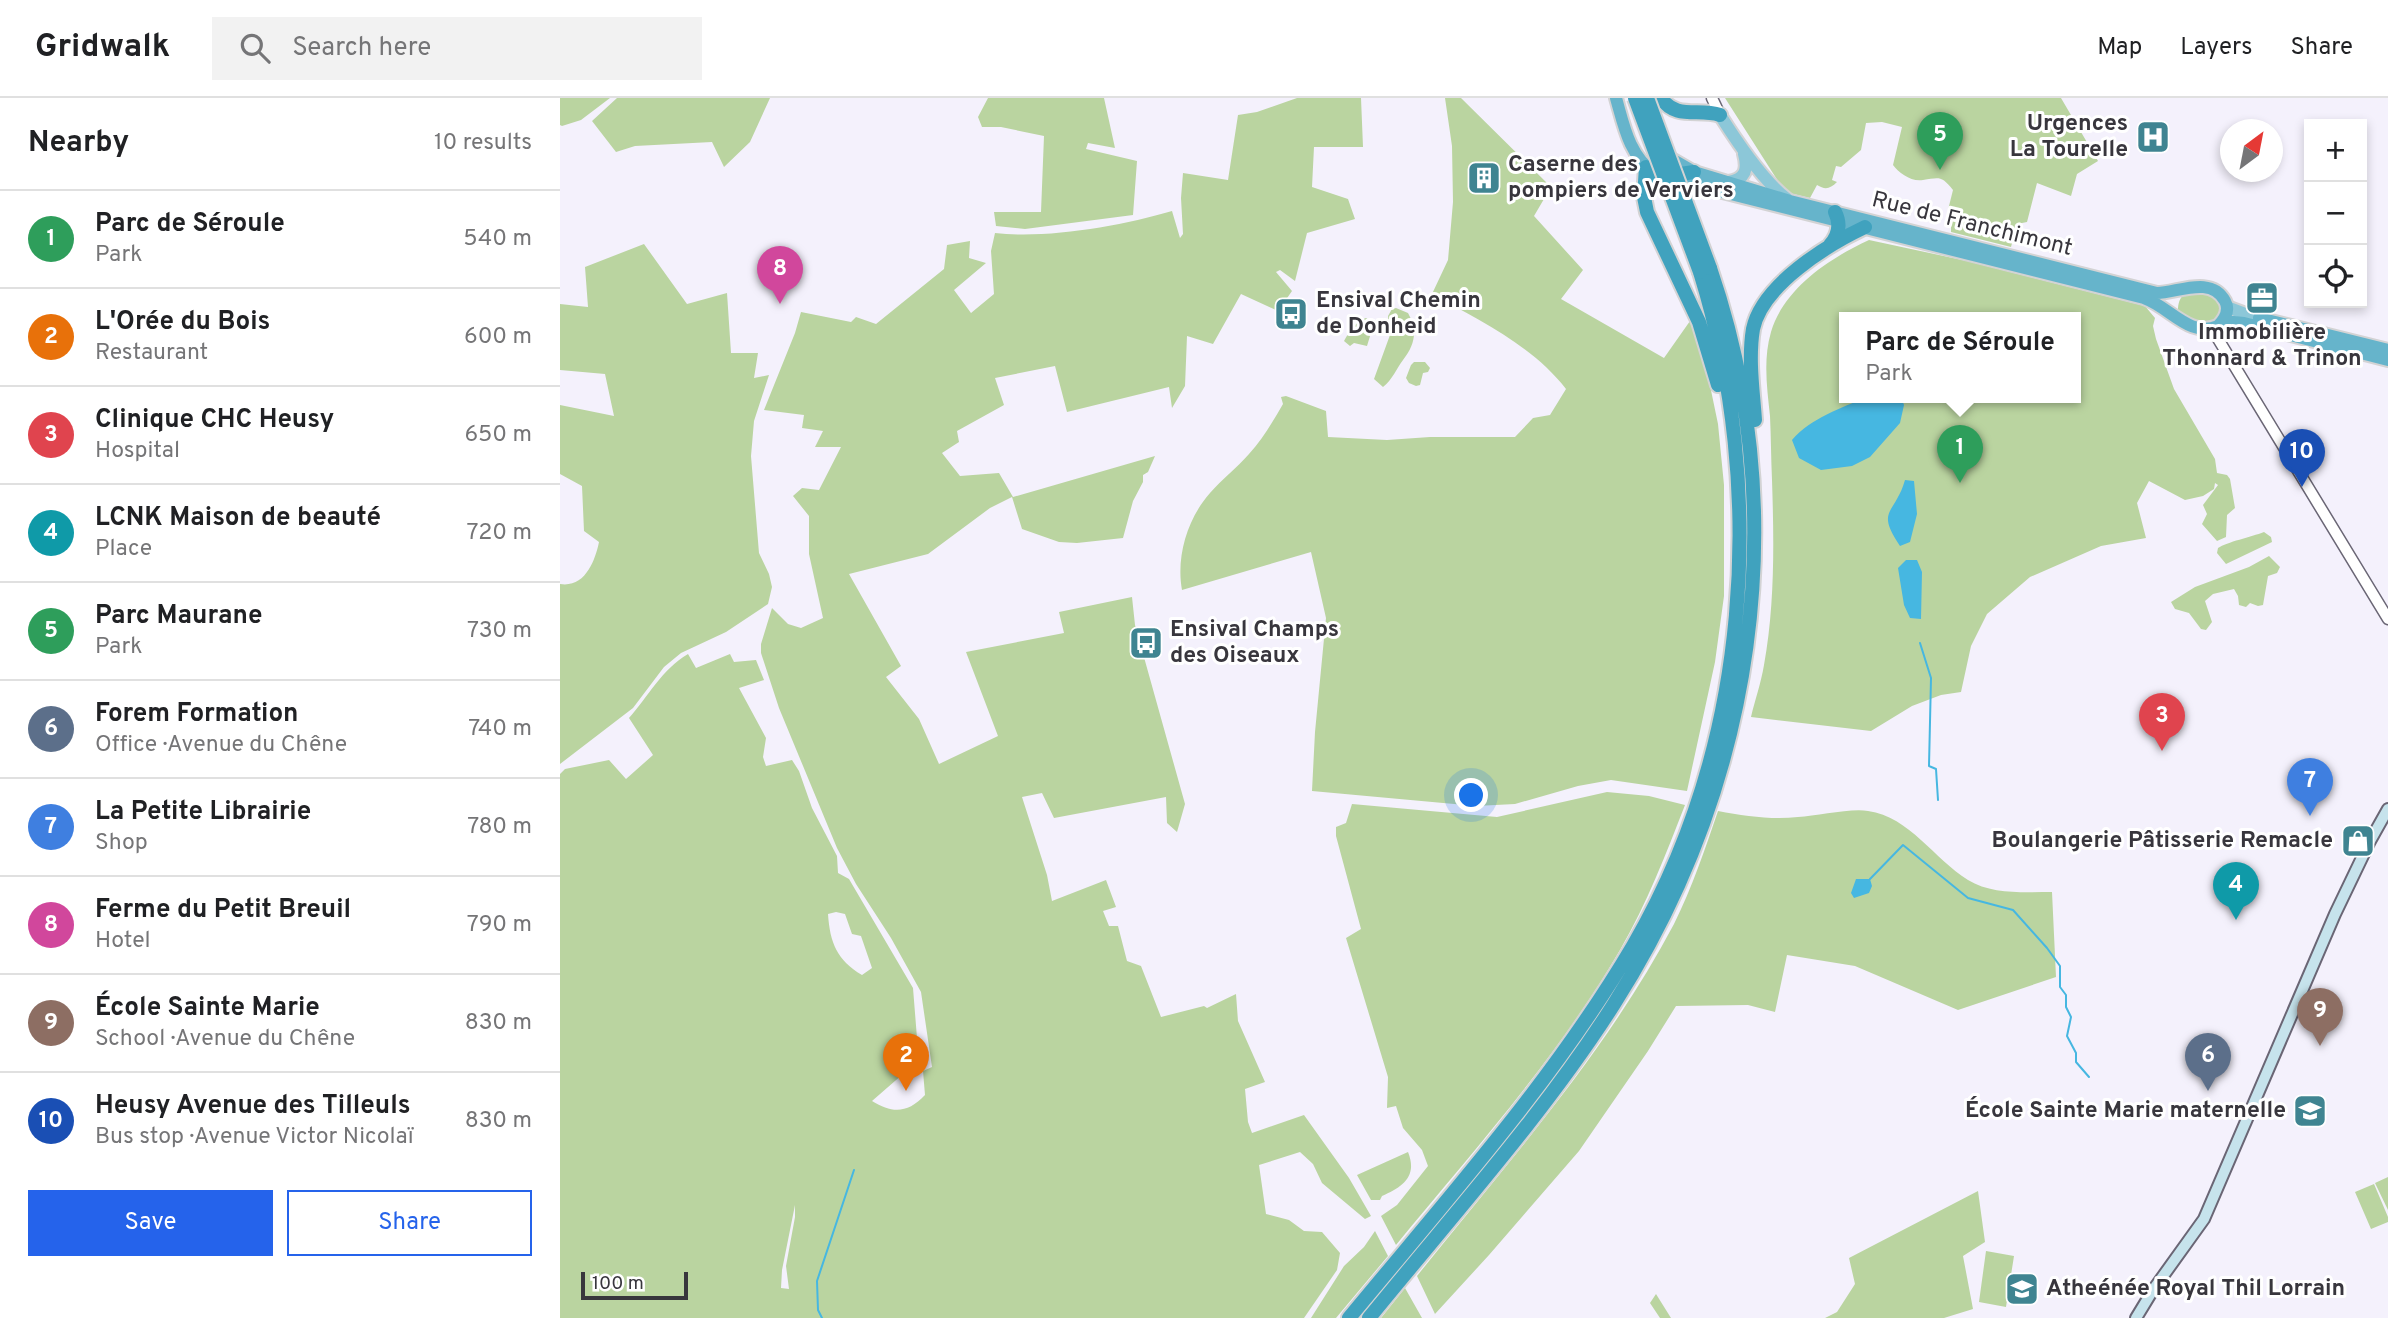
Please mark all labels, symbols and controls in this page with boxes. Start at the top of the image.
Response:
search box [212,17,702,80]
text: Gridwalk [35,27,170,69]
icon: search [236,29,274,67]
text: Search here [292,32,431,65]
text: Map [2097,33,2142,63]
text: Layers [2180,33,2252,63]
text: Share [2290,33,2353,63]
place label: Urgences La Tourelle [2010,110,2128,165]
pin: 5 [1917,112,1963,170]
hospital icon: Urgences La Tourelle [2134,118,2172,156]
north arrow [2220,119,2283,182]
map controls [2304,119,2367,308]
button: + [2304,119,2367,182]
text: Nearby [28,125,129,162]
text: 10 results [434,129,532,158]
place label: Caserne des pompiers de Verviers [1508,151,1734,206]
building icon: Caserne des pompiers de Verviers [1465,159,1503,197]
button: − [2304,182,2367,245]
street label: Rue de Franchimont [1869,186,2075,264]
text: Parc de Séroule [95,208,285,241]
text: 1 [46,225,56,254]
text: 540 m [463,225,532,254]
text: Park [95,241,142,270]
button: locate [2304,245,2367,308]
pin: 8 [757,246,803,304]
office icon: Immobilière Thonnard & Trinon [2243,279,2281,317]
place label: Ensival Chemin de Donheid [1316,287,1481,342]
bus stop icon: Ensival Chemin de Donheid [1272,295,1310,333]
text: L'Orée du Bois [95,306,270,339]
popup [1839,312,2081,403]
place label: Immobilière Thonnard & Trinon [2162,319,2362,374]
text: 2 [44,323,58,352]
text: 600 m [464,323,532,352]
text: Parc de Séroule [1865,327,2055,360]
text: Restaurant [95,339,208,368]
text: Park [1865,360,1913,389]
text: Clinique CHC Heusy [95,404,334,437]
text: 3 [44,421,58,450]
text: 650 m [464,421,532,450]
pin: 1 [1937,425,1983,483]
pin: 10 [2279,429,2325,487]
text: Hospital [95,437,180,466]
text: LCNK Maison de beauté [95,502,381,535]
text: 4 [44,519,58,548]
text: 720 m [467,519,532,548]
text: Place [95,535,152,564]
text: Parc Maurane [95,600,263,633]
place label: Ensival Champs des Oiseaux [1170,616,1339,671]
text: 5 [44,617,58,646]
text: 730 m [467,617,532,646]
bus stop icon: Ensival Champs des Oiseaux [1127,624,1165,662]
text: Park [95,633,142,662]
pin: 3 [2139,693,2185,751]
text: Forem Formation [95,698,298,731]
text: 6 [44,715,58,744]
text: 740 m [468,715,532,744]
text: Office · Avenue du Chêne [95,731,347,760]
pin: 7 [2287,758,2333,816]
your location [1454,778,1488,812]
text: La Petite Librairie [95,796,311,829]
text: 7 [45,813,57,842]
text: 780 m [467,813,532,842]
shop icon: Boulangerie Pâtisserie Remacle [2339,822,2377,860]
place label: Boulangerie Pâtisserie Remacle [1991,827,2333,856]
text: Shop [95,829,148,858]
pin: 4 [2213,862,2259,920]
text: Ferme du Petit Breuil [95,894,351,927]
text: 8 [44,911,58,940]
text: 790 m [467,911,532,940]
text: Hotel [95,927,151,956]
pin: 9 [2297,988,2343,1046]
text: École Sainte Marie [95,992,320,1025]
text: 9 [44,1009,58,1038]
text: 830 m [465,1009,532,1038]
text: School · Avenue du Chêne [95,1025,355,1054]
pin: 2 [883,1033,929,1091]
pin: 6 [2185,1033,2231,1091]
text: Heusy Avenue des Tilleuls [95,1090,411,1123]
school or university icon: École Sainte Marie maternelle [2291,1092,2329,1130]
place label: École Sainte Marie maternelle [1965,1096,2286,1126]
text: 10 [39,1107,63,1136]
text: 830 m [465,1107,532,1136]
text: Bus stop · Avenue Victor Nicolaï [95,1123,413,1152]
button: Save [28,1190,273,1256]
button: Share [287,1190,532,1256]
scale bar [581,1269,688,1301]
school or university icon: Atheénée Royal Thil Lorrain [2003,1270,2041,1308]
text: 100 m [592,1272,644,1296]
place label: Atheénée Royal Thil Lorrain [2046,1275,2345,1304]

